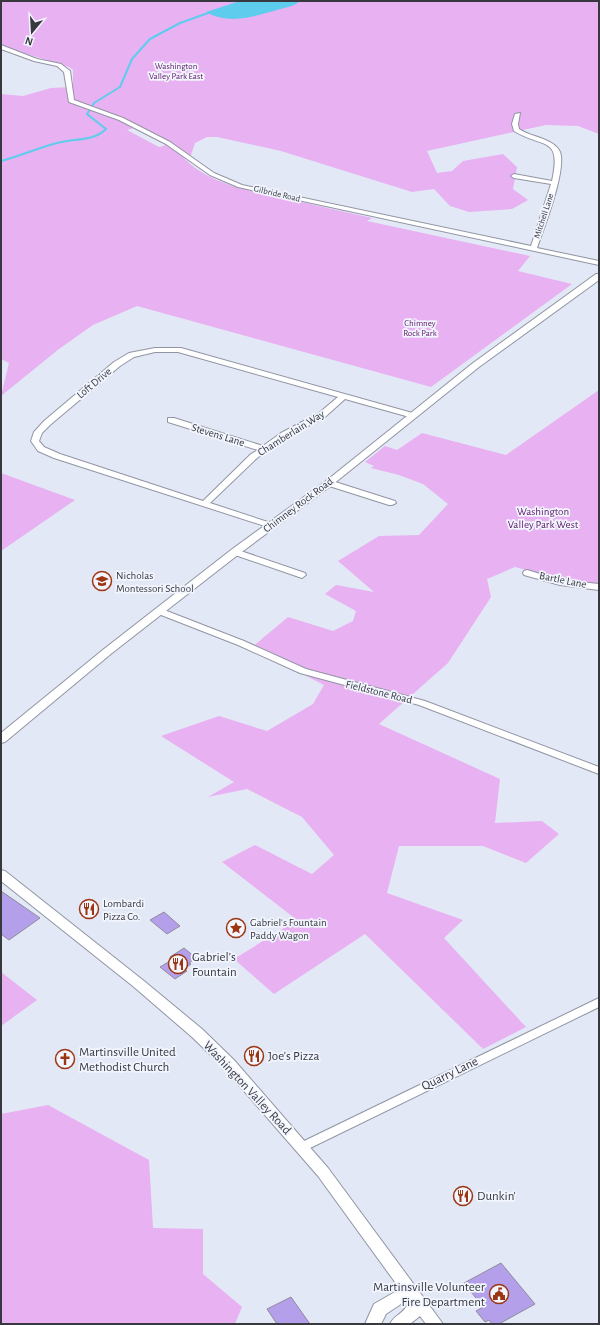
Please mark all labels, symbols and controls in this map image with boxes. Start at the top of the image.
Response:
north arrow [12,12,52,52]
text: N [24,35,34,47]
park label: Washington Valley Park East [149,62,203,81]
street label: Gilbride Road [253,184,302,204]
street label: Mitchell Lane [532,192,556,240]
park label: Chimney Rock Park [403,319,438,338]
street label: Loft Drive [75,366,113,400]
street label: Chamberlain Way [256,408,327,458]
street label: Stevens Lane [190,422,246,448]
street label: Chimney Rock Road [261,475,335,535]
park label: Washington Valley Park West [508,506,579,530]
school or university icon: Nicholas Montessori School [91,570,113,592]
place label: Nicholas Montessori School [116,570,194,594]
street label: Bartle Lane [538,570,588,590]
street label: Fieldstone Road [345,678,414,706]
restaurant icon: Lombardi Pizza Co. [78,898,100,920]
place label: Lombardi Pizza Co. [103,898,144,922]
place icon: Gabriel's Fountain Paddy Wagon [225,917,247,939]
place label: Gabriel's Fountain Paddy Wagon [250,917,327,941]
place label: Gabriel’s Fountain [192,951,237,979]
restaurant icon: Gabriel’s Fountain [167,953,189,975]
street label: Washington Valley Road [201,1039,294,1137]
restaurant icon: Joe's Pizza [243,1045,265,1067]
place label: Martinsville United Methodist Church [79,1046,176,1074]
church icon: Martinsville United Methodist Church [54,1048,76,1070]
place label: Joe's Pizza [268,1050,320,1063]
street label: Quarry Lane [420,1055,480,1093]
restaurant icon: Dunkin' [452,1185,474,1207]
place label: Dunkin' [477,1190,516,1203]
place label: Martinsville Volunteer Fire Department [373,1281,486,1309]
public building icon: Martinsville Volunteer Fire Department [488,1283,510,1305]

